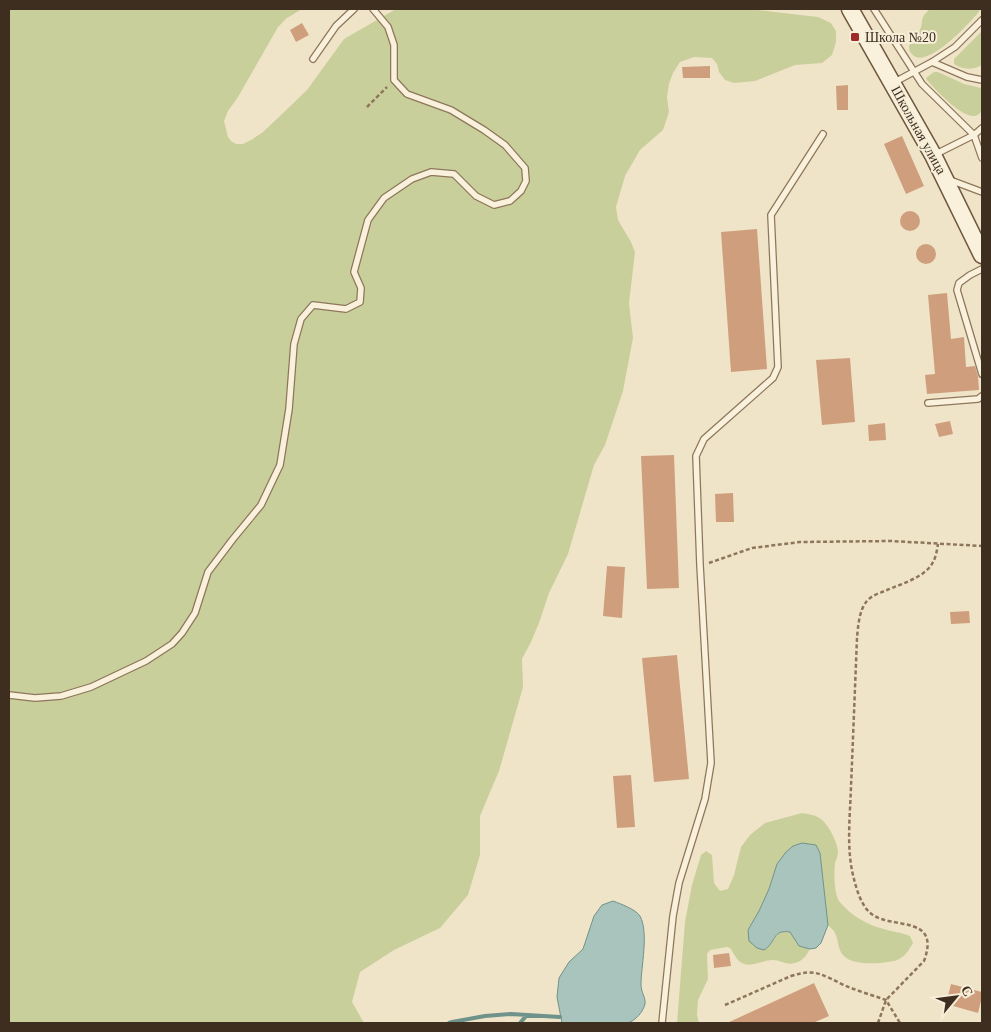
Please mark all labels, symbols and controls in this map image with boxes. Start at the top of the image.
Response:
place label: Школа №20 [865,30,936,45]
marker: Школа №20 [849,31,861,43]
street label: Школьная улица [888,83,949,178]
north arrow [931,972,981,1022]
text: С [958,983,976,999]

